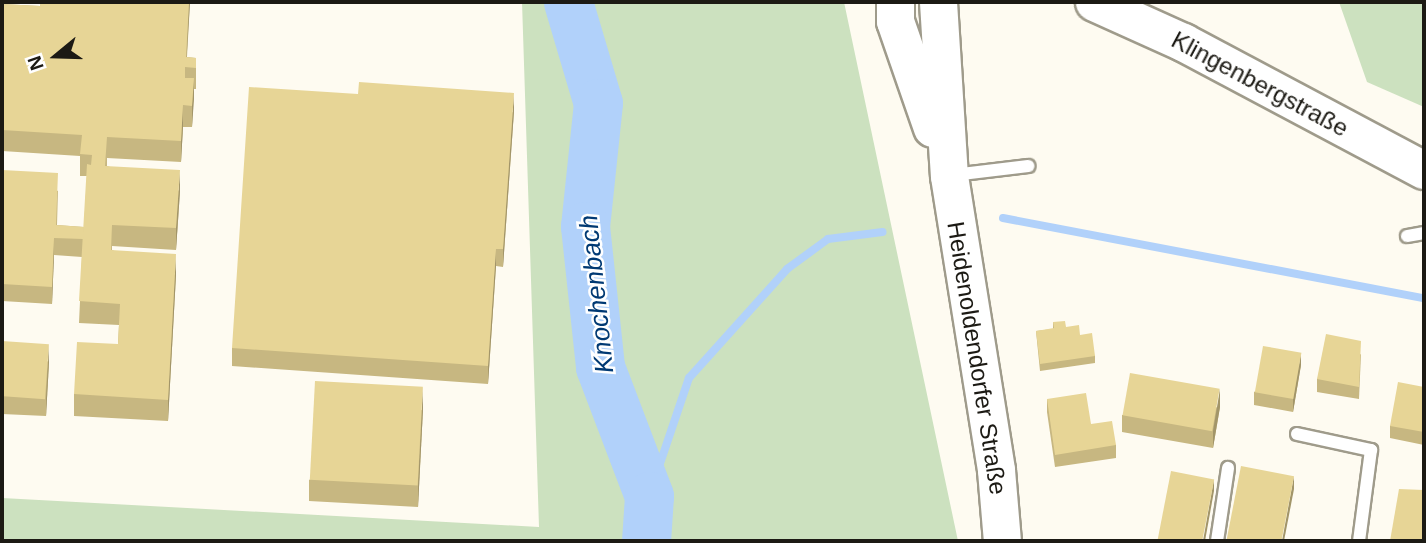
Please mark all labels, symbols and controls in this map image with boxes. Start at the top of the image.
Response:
north arrow [21,21,91,91]
street label: Klingenbergstraße [1167,25,1353,143]
text: N [24,53,48,73]
water label: Knochenbach [573,213,621,375]
street label: Heidenoldendorfer Straße [941,219,1013,497]

